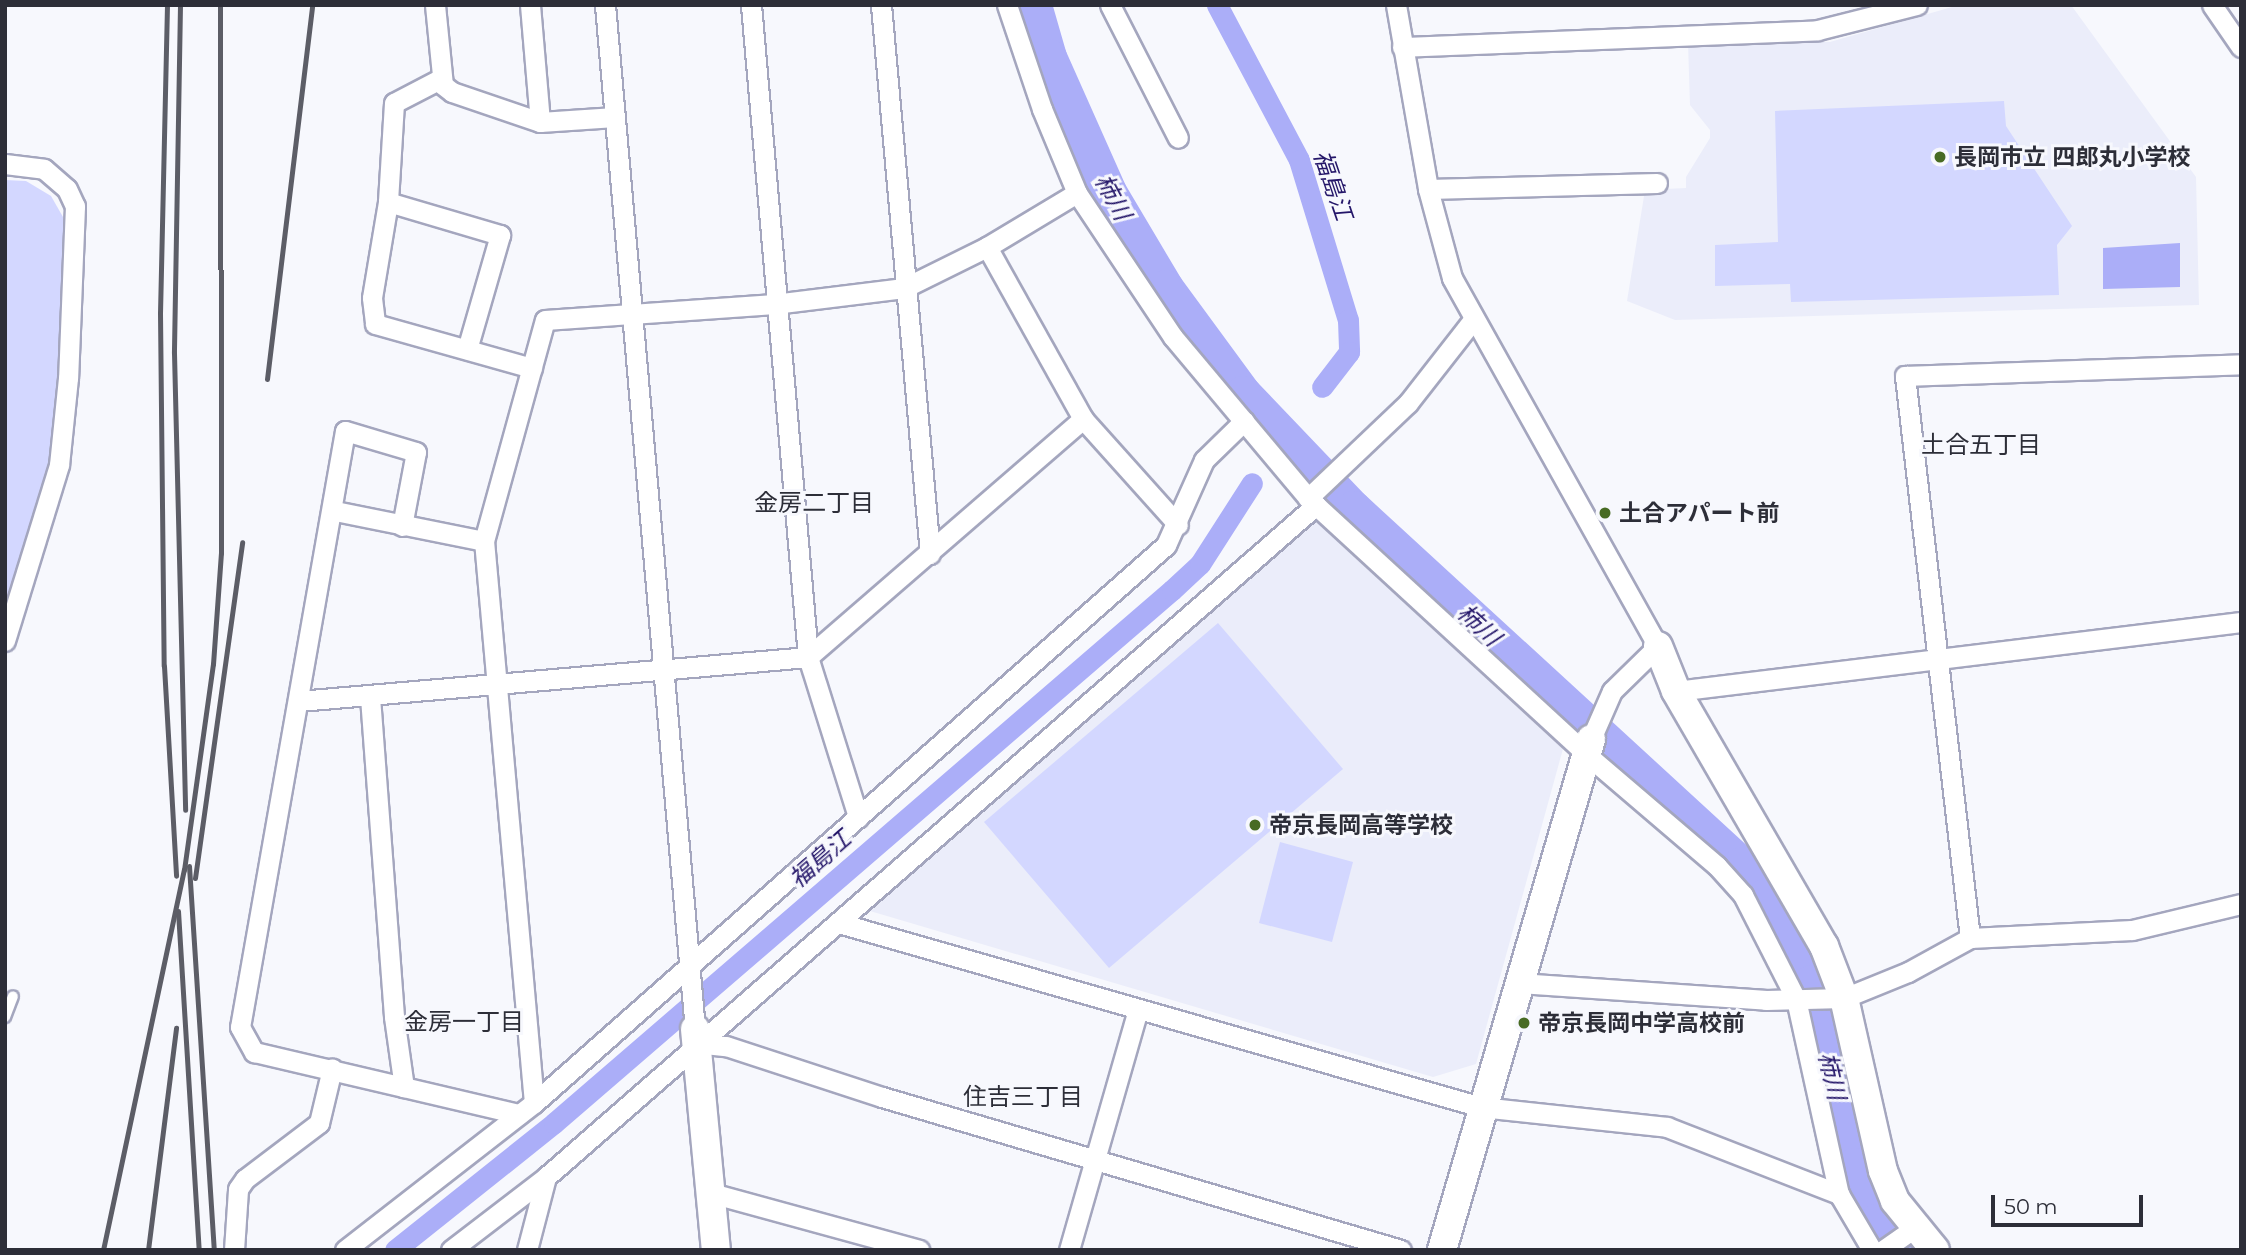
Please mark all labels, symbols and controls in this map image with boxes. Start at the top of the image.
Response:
place label: 長岡市立 四郎丸小学校 [1954,143,2191,171]
water label: 福島江 [1308,146,1358,224]
marker: 長岡市立 四郎丸小学校 [1932,149,1948,165]
water label: 柿川 [1089,169,1137,225]
district label: 土合五丁目 [1921,431,2041,459]
district label: 金房二丁目 [754,489,874,517]
place label: 土合アパート前 [1619,499,1780,527]
marker: 土合アパート前 [1597,505,1613,521]
water label: 柿川 [1452,598,1506,652]
place label: 帝京長岡高等学校 [1269,811,1453,839]
marker: 帝京長岡高等学校 [1247,817,1263,833]
water label: 福島江 [783,825,857,893]
district label: 金房一丁目 [404,1008,524,1036]
place label: 帝京長岡中学高校前 [1538,1009,1745,1037]
marker: 帝京長岡中学高校前 [1516,1015,1532,1031]
water label: 柿川 [1813,1049,1851,1103]
district label: 住吉三丁目 [963,1083,1083,1111]
scale bar [1994,1182,2146,1226]
text: 50 m [2004,1194,2058,1219]

